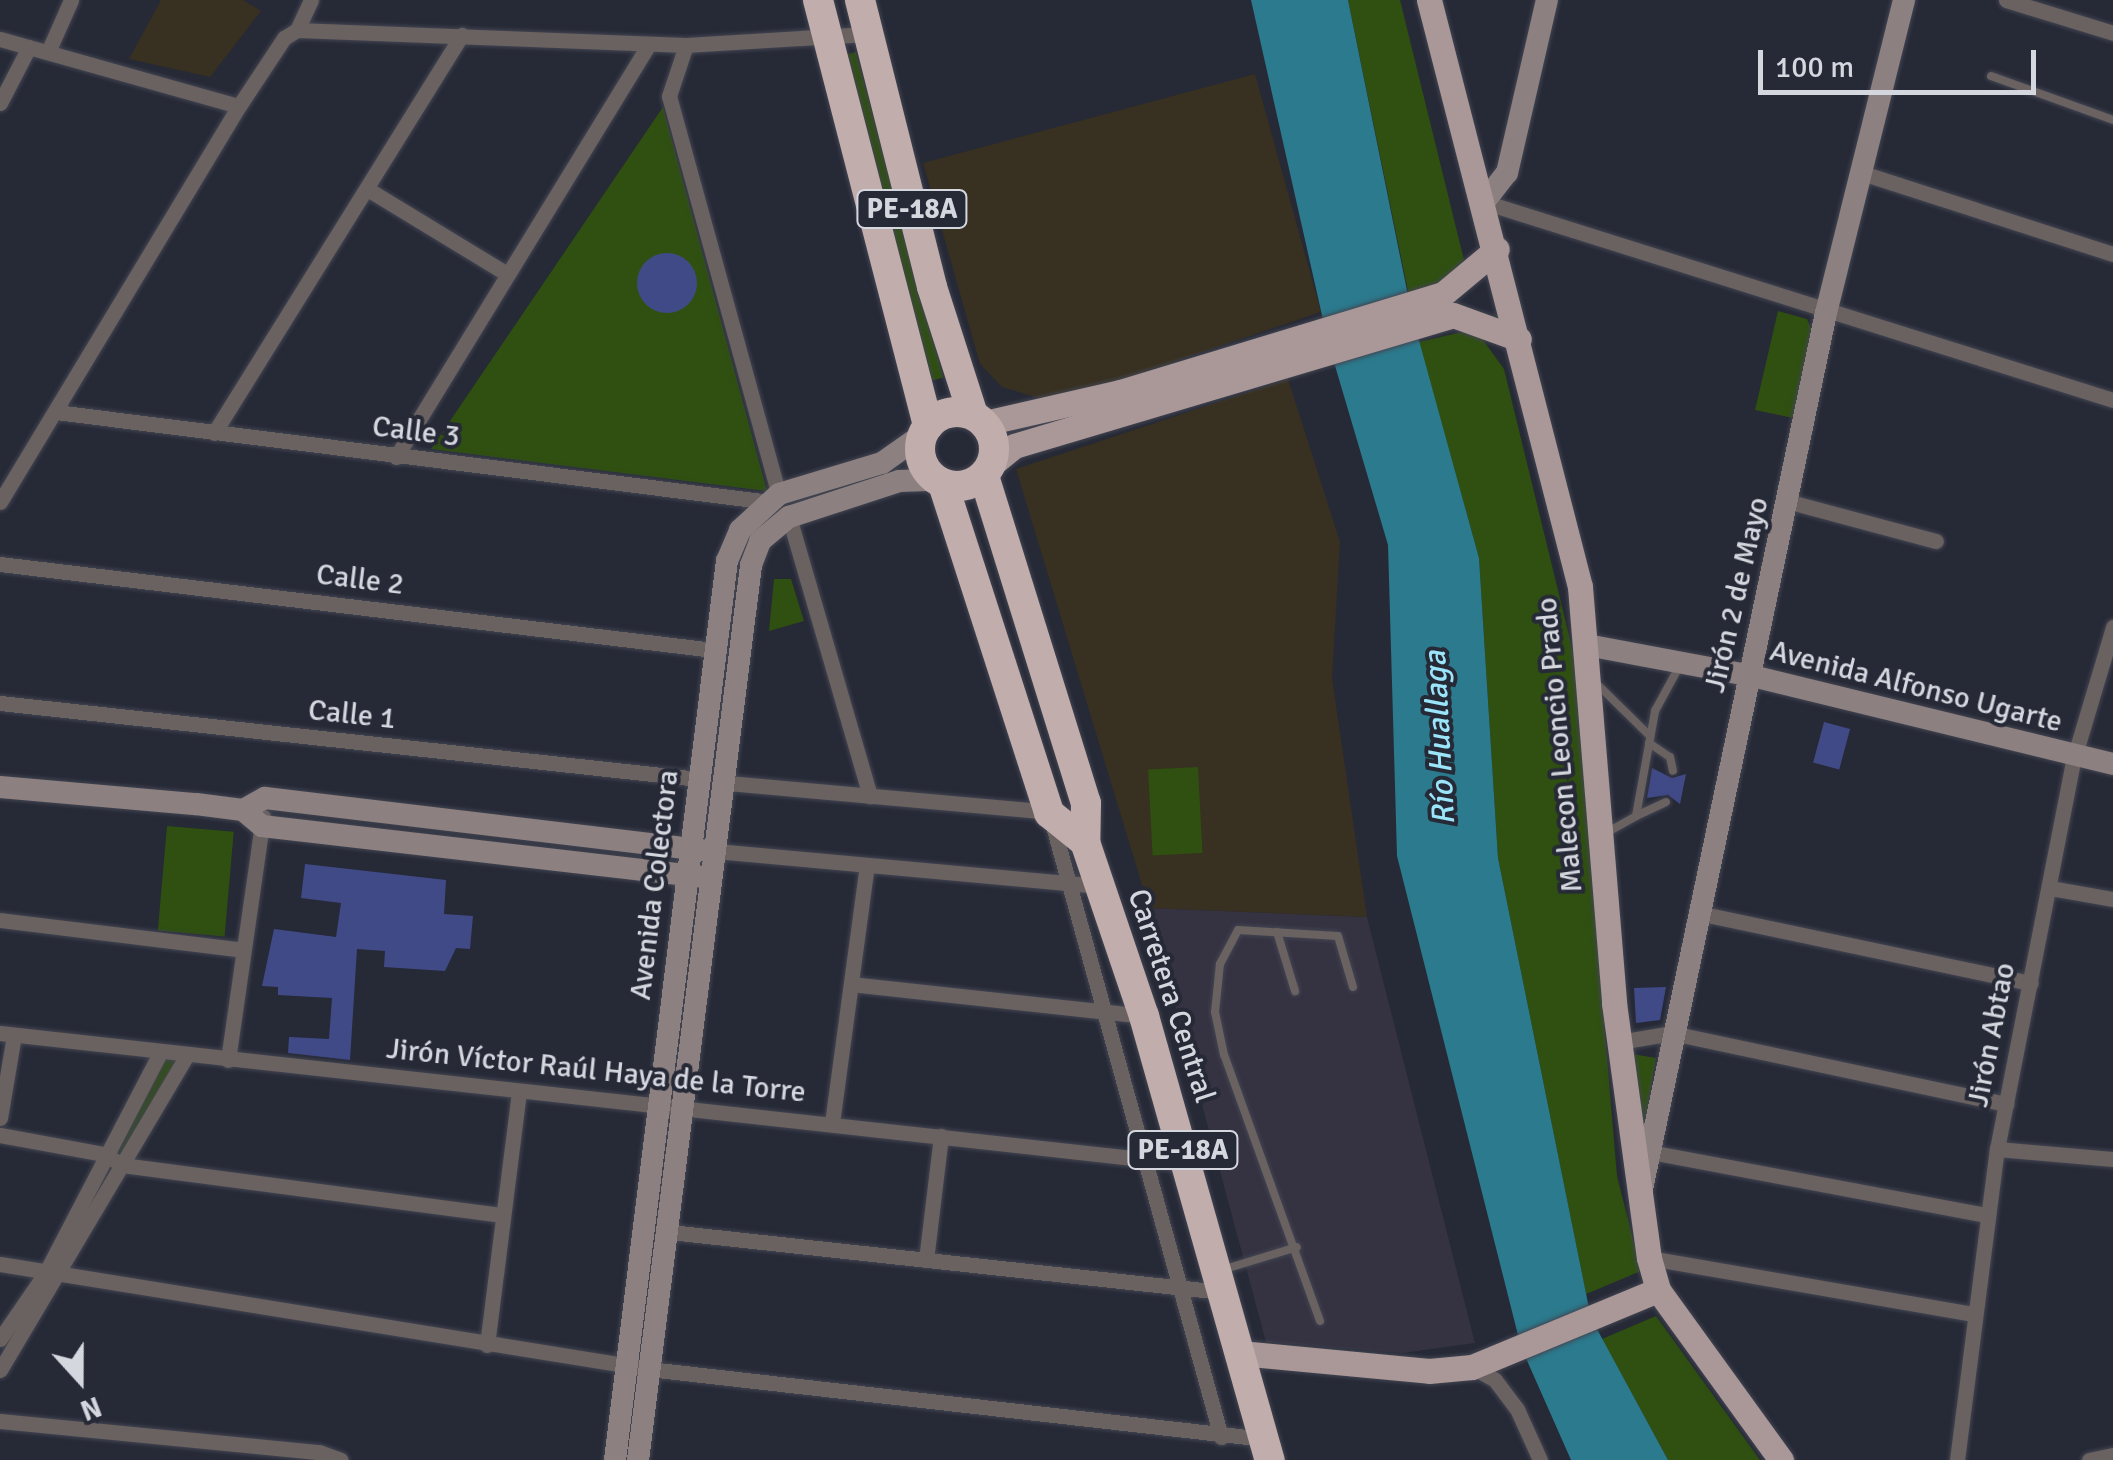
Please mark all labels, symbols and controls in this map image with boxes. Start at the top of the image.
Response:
scale bar [1763,30,2040,92]
text: 100 m [1775,49,1854,86]
road number: PE-18A [854,186,970,232]
street label: Calle 3 [370,409,462,455]
street label: Jirón 2 de Mayo [1697,494,1777,696]
street label: Calle 2 [314,557,406,603]
street label: Malecon Leoncio Prado [1529,596,1591,894]
street label: Avenida Alfonso Ugarte [1766,633,2066,741]
water label: Río Huallaga [1416,650,1464,826]
street label: Calle 1 [306,693,398,737]
street label: Avenida Colectora [623,768,687,1002]
street label: Carretera Central [1120,885,1222,1107]
street label: Jirón Abtao [1960,960,2024,1110]
street label: Jirón Víctor Raúl Haya de la Torre [385,1031,807,1111]
road number: PE-18A [1126,1127,1240,1173]
north arrow [30,1330,130,1430]
text: N [76,1389,106,1427]

